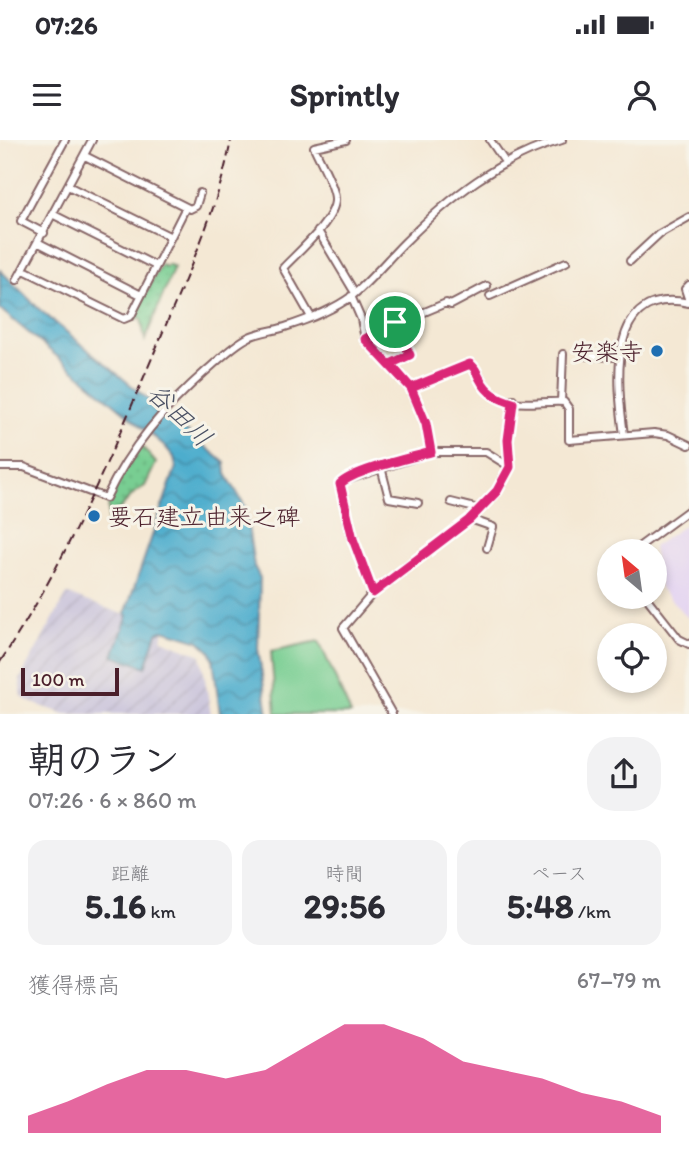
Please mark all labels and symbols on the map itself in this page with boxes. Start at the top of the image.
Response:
pin [365,292,425,352]
place label: 安楽寺 [571,337,643,366]
marker: 安楽寺 [649,343,665,359]
water label: 谷田川 [141,376,219,454]
place label: 要石建立由来之碑 [108,502,300,531]
marker: 要石建立由来之碑 [86,508,102,524]
north arrow [597,539,667,609]
scale bar [21,665,119,697]

